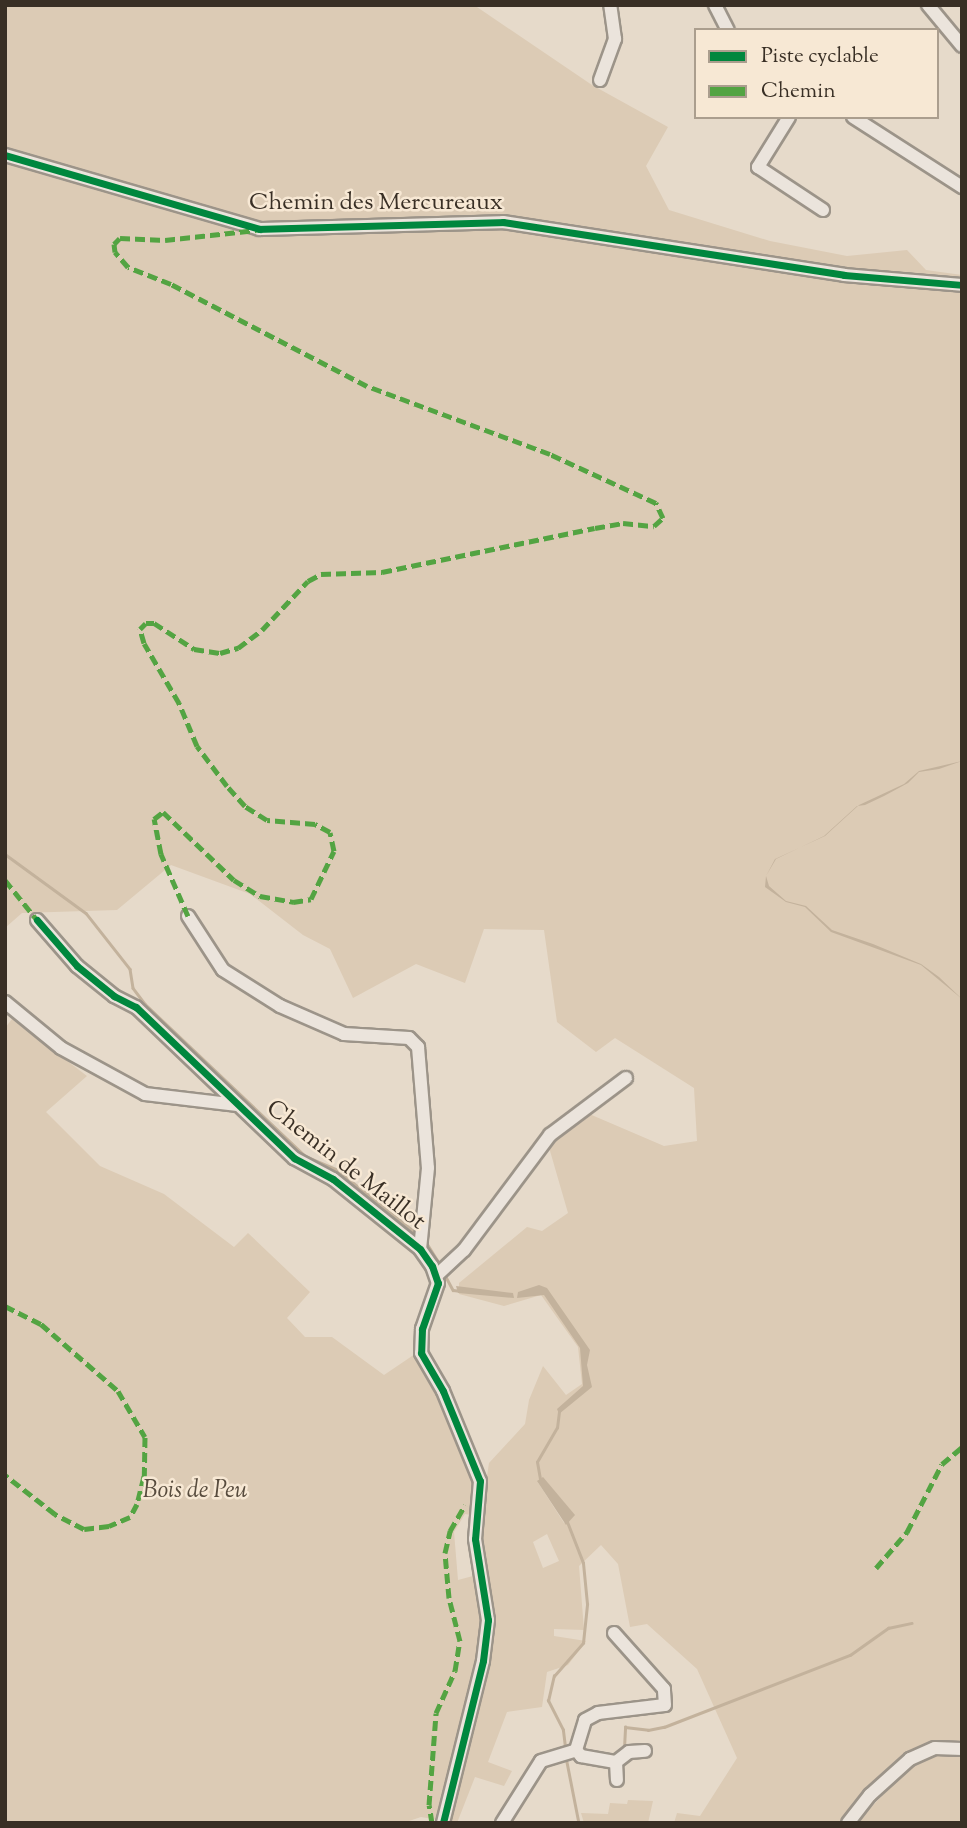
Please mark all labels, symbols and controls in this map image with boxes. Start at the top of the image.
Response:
legend [694,28,939,119]
text: Piste cyclable [761,42,879,72]
text: Chemin [761,77,836,107]
street label: Chemin des Mercureaux [249,190,503,218]
street label: Chemin de Maillot [260,1095,430,1237]
park label: Bois de Peu [143,1478,247,1506]

